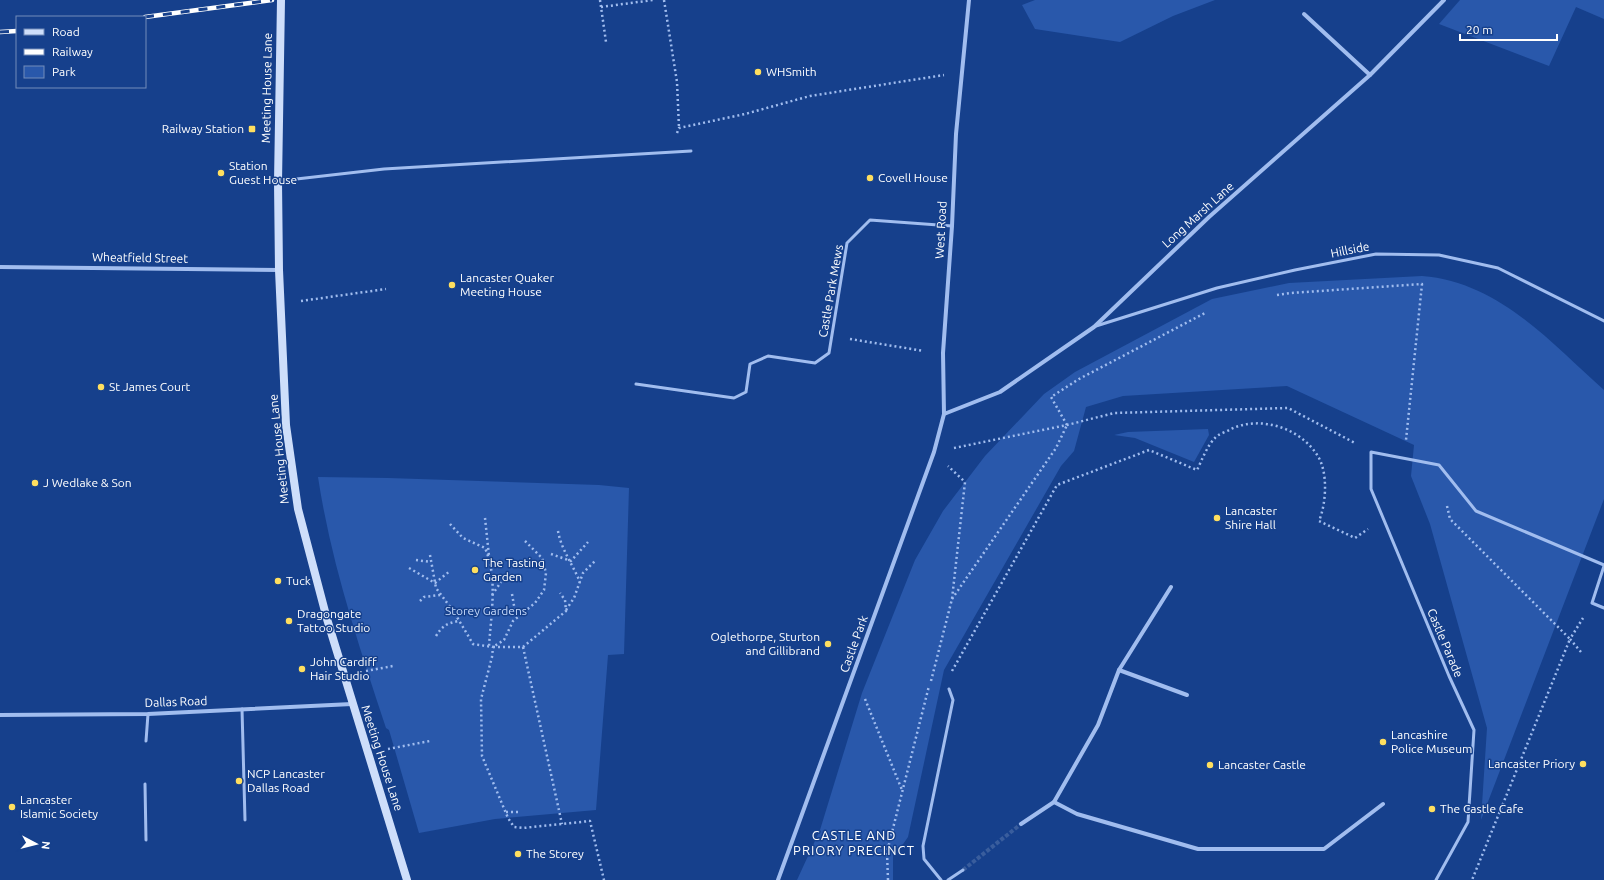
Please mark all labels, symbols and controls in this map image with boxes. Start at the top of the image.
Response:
legend [16,16,146,88]
scale bar [1460,16,1557,42]
text: 20 m [1466,23,1493,36]
text: Road [52,25,80,38]
street label: Meeting House Lane [259,33,274,143]
text: Railway [52,45,93,58]
text: Park [52,65,76,78]
place label: WHSmith [766,65,817,78]
marker: WHSmith [753,67,763,77]
place label: Railway Station [162,122,244,135]
marker: Railway Station [247,124,257,134]
place label: Station Guest House [229,159,297,186]
marker: Station Guest House [216,168,226,178]
place label: Covell House [878,171,948,184]
marker: Covell House [865,173,875,183]
street label: Long Marsh Lane [1159,179,1236,250]
street label: West Road [932,201,949,259]
street label: Hillside [1329,239,1370,260]
street label: Castle Park Mews [816,243,845,338]
street label: Wheatfield Street [92,250,188,265]
place label: Lancaster Quaker Meeting House [460,271,554,298]
marker: Lancaster Quaker Meeting House [447,280,457,290]
place label: St James Court [109,380,191,393]
marker: St James Court [96,382,106,392]
street label: Meeting House Lane [266,393,291,505]
place label: J Wedlake & Son [43,476,132,489]
marker: J Wedlake & Son [30,478,40,488]
place label: Lancaster Shire Hall [1225,504,1277,531]
marker: Lancaster Shire Hall [1212,513,1222,523]
place label: The Tasting Garden [483,556,545,583]
marker: The Tasting Garden [470,565,480,575]
place label: Tuck [286,574,311,587]
marker: Tuck [273,576,283,586]
park label: Storey Gardens [445,604,527,617]
street label: Castle Parade [1425,606,1466,679]
place label: Dragongate Tattoo Studio [297,607,370,634]
street label: Castle Park [837,613,870,674]
marker: Dragongate Tattoo Studio [284,616,294,626]
place label: Oglethorpe, Sturton and Gillibrand [711,630,820,657]
marker: Oglethorpe, Sturton and Gillibrand [823,639,833,649]
place label: John Cardiff Hair Studio [310,655,377,682]
marker: John Cardiff Hair Studio [297,664,307,674]
street label: Dallas Road [144,694,208,709]
street label: Meeting House Lane [359,703,406,812]
place label: Lancashire Police Museum [1391,728,1472,755]
marker: Lancashire Police Museum [1378,737,1388,747]
place label: Lancaster Priory [1488,757,1575,770]
place label: Lancaster Castle [1218,758,1306,771]
marker: Lancaster Priory [1578,759,1588,769]
marker: Lancaster Castle [1205,760,1215,770]
place label: NCP Lancaster Dallas Road [247,767,325,794]
marker: NCP Lancaster Dallas Road [234,776,244,786]
place label: Lancaster Islamic Society [20,793,98,820]
marker: Lancaster Islamic Society [7,802,17,812]
place label: The Castle Cafe [1440,802,1524,815]
marker: The Castle Cafe [1427,804,1437,814]
north arrow [16,824,56,864]
district label: CASTLE AND PRIORY PRECINCT [793,828,915,857]
text: N [39,840,52,850]
place label: The Storey [526,847,584,860]
marker: The Storey [513,849,523,859]

